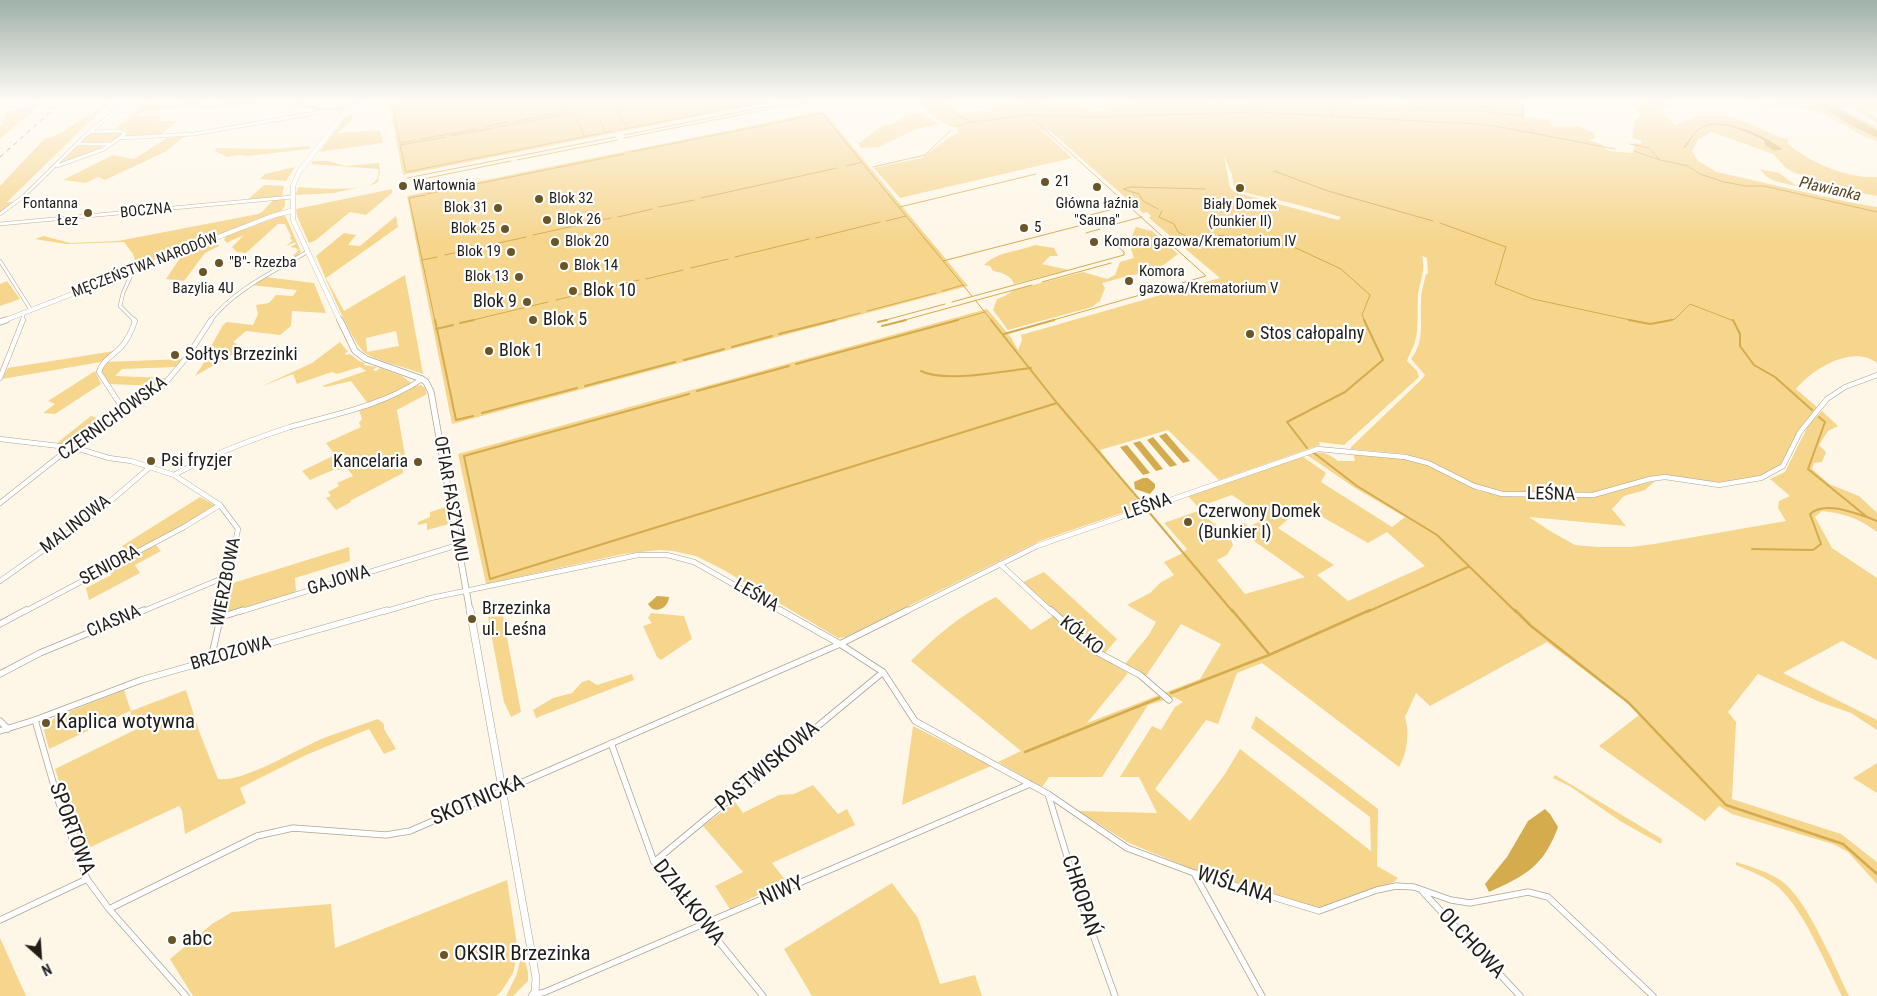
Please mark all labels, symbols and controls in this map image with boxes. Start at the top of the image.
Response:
place label: 21 [1055,173,1070,191]
water label: Pławianka [1797,174,1863,206]
marker: 21 [1039,176,1051,188]
place label: Wartownia [413,177,476,195]
marker: Wartownia [397,180,409,192]
marker: Główna łaźnia "Sauna" [1091,181,1103,193]
marker: Biały Domek (bunkier II) [1234,182,1246,194]
place label: Blok 32 [549,190,593,208]
marker: Blok 32 [533,193,545,205]
place label: Fontanna Łez [23,195,78,230]
place label: Główna łaźnia "Sauna" [1055,195,1139,230]
place label: Biały Domek (bunkier II) [1203,196,1277,231]
street label: BOCZNA [119,199,173,223]
place label: Blok 31 [444,199,488,217]
marker: Blok 31 [492,202,504,214]
marker: Fontanna Łez [82,207,94,219]
place label: Blok 26 [557,211,601,229]
marker: Blok 26 [541,214,553,226]
place label: 5 [1034,219,1041,237]
place label: Blok 25 [451,220,495,238]
marker: 5 [1018,222,1030,234]
marker: Blok 25 [499,223,511,235]
street label: MĘCZEŃSTWA NARODÓW [69,230,221,302]
place label: Blok 20 [565,233,609,251]
place label: Komora gazowa/Krematorium IV [1104,233,1296,251]
marker: Blok 20 [549,236,561,248]
marker: Komora gazowa/Krematorium IV [1088,236,1100,248]
place label: Blok 19 [457,243,501,261]
marker: Blok 19 [505,246,517,258]
place label: "B"- Rzezba [229,254,297,272]
marker: "B"- Rzezba [213,257,225,269]
place label: Blok 14 [574,257,618,275]
marker: Blok 14 [558,260,570,272]
place label: Komora gazowa/Krematorium V [1139,263,1278,298]
marker: Bazylia 4U [197,266,209,278]
place label: Blok 13 [465,268,509,286]
marker: Blok 13 [513,271,525,283]
marker: Komora gazowa/Krematorium V [1123,275,1135,287]
place label: Bazylia 4U [172,280,234,298]
place label: Blok 10 [583,280,636,302]
marker: Blok 10 [567,285,579,297]
place label: Blok 9 [473,291,517,313]
marker: Blok 9 [521,296,533,308]
place label: Blok 5 [543,309,587,331]
marker: Blok 5 [527,314,539,326]
place label: Stos całopalny [1260,323,1364,345]
marker: Stos całopalny [1244,328,1256,340]
place label: Blok 1 [499,340,543,362]
place label: Sołtys Brzezinki [185,344,298,366]
marker: Blok 1 [483,345,495,357]
marker: Sołtys Brzezinki [169,349,181,361]
street label: CZERNICHOWSKA [54,372,172,466]
street label: OFIAR FASZYZMU [428,435,472,563]
place label: Psi fryzjer [161,450,232,472]
place label: Kancelaria [333,451,408,473]
marker: Psi fryzjer [145,455,157,467]
marker: Kancelaria [412,456,424,468]
street label: LEŚNA [1527,484,1575,506]
street label: LEŚNA [1122,489,1174,525]
street label: MALINOWA [37,491,115,559]
place label: Czerwony Domek (Bunkier I) [1198,501,1321,544]
marker: Czerwony Domek (Bunkier I) [1182,516,1194,528]
street label: WIERZBOWA [208,536,246,628]
street label: SENIORA [76,541,144,591]
street label: GAJOWA [305,561,373,601]
street label: LEŚNA [730,575,782,617]
place label: Brzezinka ul. Leśna [482,598,551,640]
street label: CIASNA [84,601,144,643]
street label: KÓŁKO [1055,612,1107,660]
marker: Brzezinka ul. Leśna [466,613,478,625]
street label: BRZOZOWA [188,632,274,676]
place label: Kaplica wotywna [56,710,195,736]
street label: PASTWISKOWA [711,716,825,818]
marker: Kaplica wotywna [40,717,52,729]
street label: SKOTNICKA [427,770,529,832]
street label: SPORTOWA [43,779,99,879]
street label: CHROPAŃ [1055,852,1105,940]
street label: DZIAŁKOWA [647,855,729,951]
street label: WIŚLANA [1193,862,1277,910]
street label: NIWY [756,872,808,912]
street label: OLCHOWA [1432,904,1510,984]
place label: abc [182,927,212,953]
north arrow [15,931,65,981]
marker: abc [166,934,178,946]
place label: OKSIR Brzezinka [454,942,591,968]
marker: OKSIR Brzezinka [438,949,450,961]
text: N [39,960,54,979]

